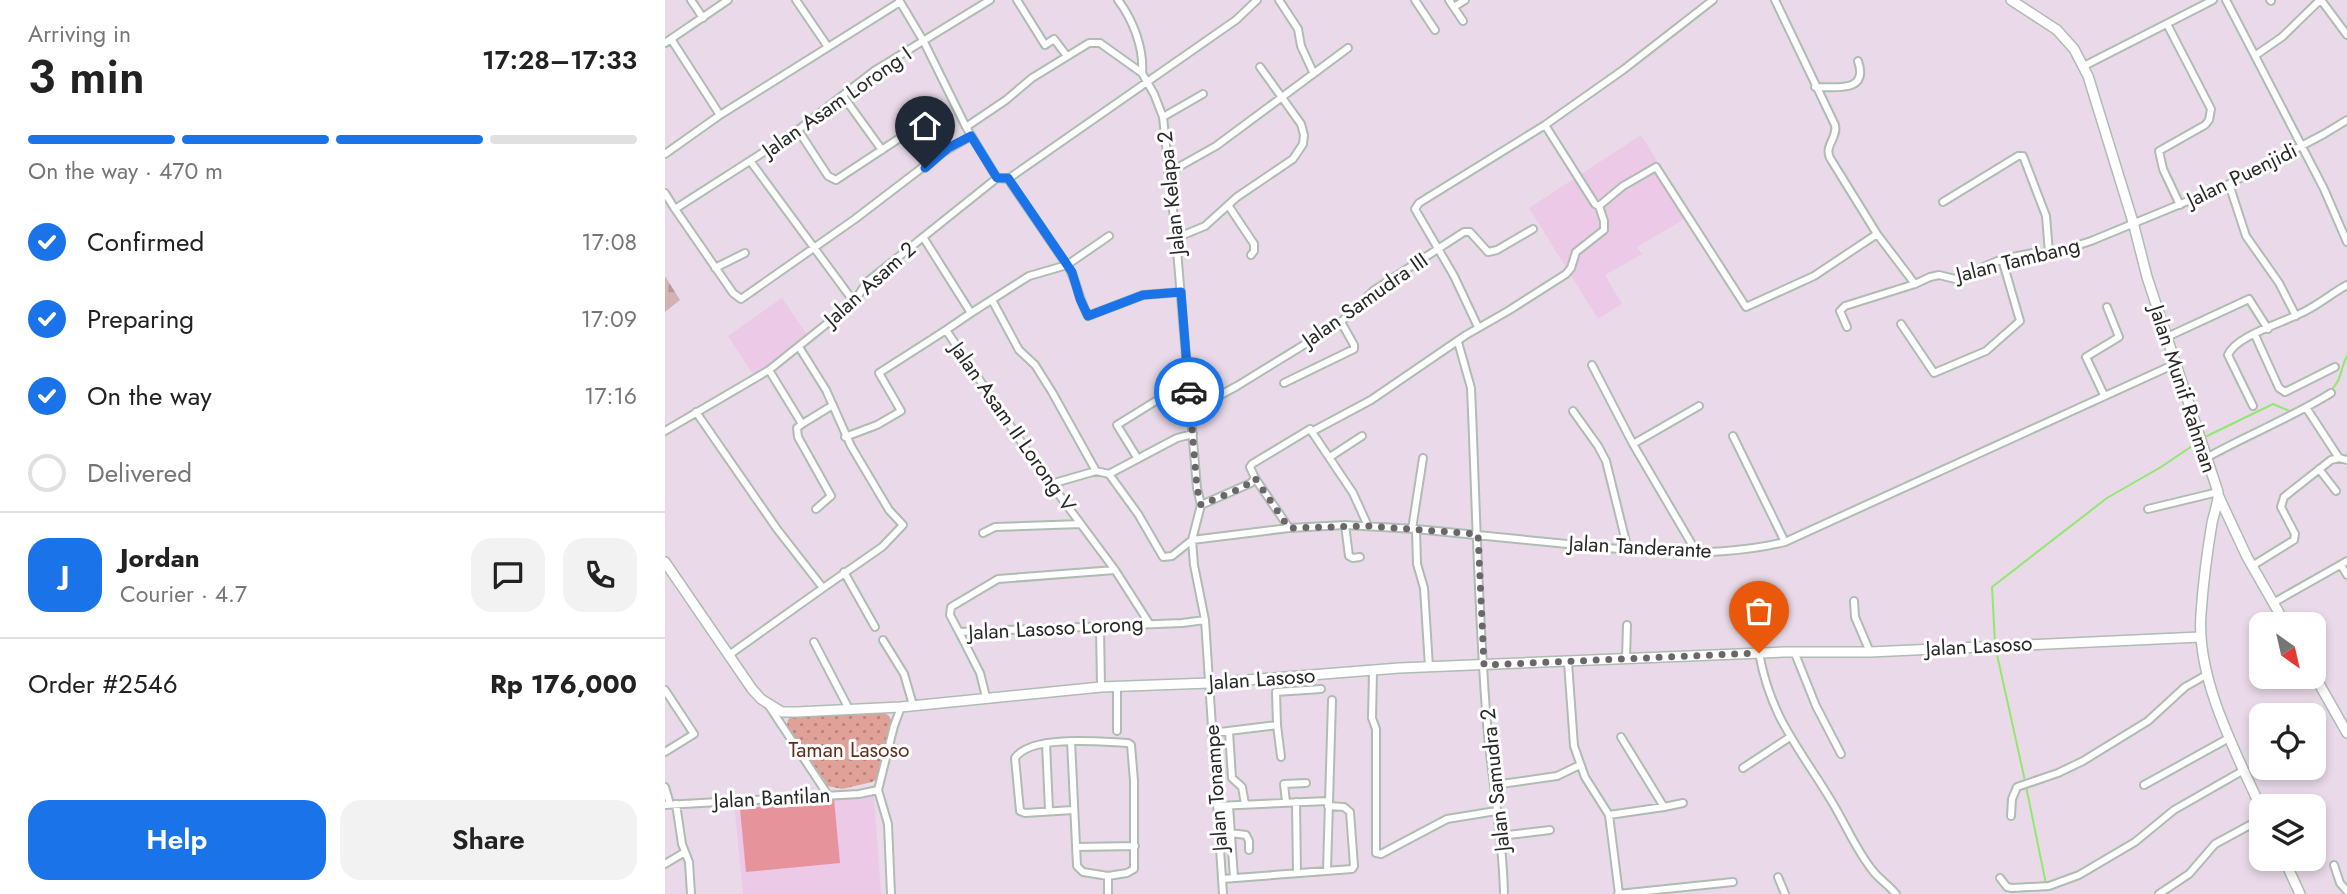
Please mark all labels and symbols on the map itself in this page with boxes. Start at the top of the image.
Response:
street label: Jalan Asam Lorong I [754,39,918,167]
pin [895,96,955,168]
street label: Jalan Kelapa 2 [1150,129,1193,260]
street label: Jalan Puenjidi [2179,135,2302,216]
street label: Jalan Tambang [1950,230,2083,291]
street label: Jalan Asam 2 [815,235,923,335]
street label: Jalan Samudra III [1294,245,1434,356]
street label: Jalan Munif Rahman [2141,298,2224,477]
street label: Jalan Asam II Lorong V [941,333,1083,518]
courier [1154,357,1224,427]
street label: Jalan Tanderante [1565,528,1712,566]
pin [1729,581,1789,653]
street label: Jalan Lasoso Lorong [965,608,1144,648]
north arrow [2249,612,2326,690]
street label: Jalan Lasoso [1922,628,2033,664]
street label: Jalan Lasoso [1205,660,1316,698]
street label: Jalan Samudra 2 [1473,707,1518,856]
street label: Jalan Tonampe [1197,724,1236,855]
park label: Taman Lasoso [789,735,909,765]
street label: Jalan Bantilan [710,780,831,816]

